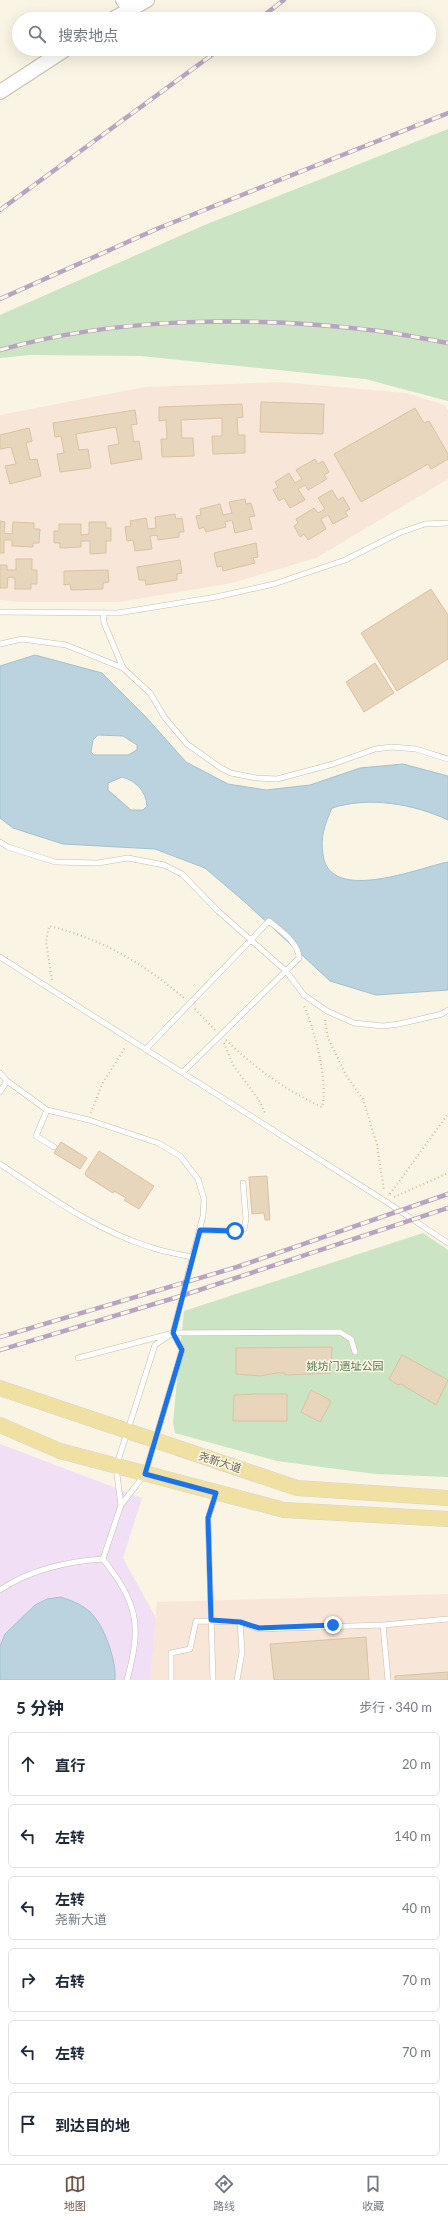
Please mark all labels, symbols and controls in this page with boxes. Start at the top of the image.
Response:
search box [12,12,436,56]
icon: search [26,23,48,45]
text: 搜索地点 [58,26,118,44]
route start [226,1222,244,1240]
park label: 姚坊门遗址公园 [307,1359,384,1372]
street label: 尧新大道 [197,1449,243,1475]
route end [324,1616,342,1634]
text: 5 分钟 [16,1697,64,1718]
text: 步行 · 340 m [359,1699,432,1715]
icon: ahead [17,1753,39,1775]
text: 直行 [55,1756,85,1774]
text: 20 m [402,1756,431,1772]
icon: left [17,1825,39,1847]
text: 左转 [55,1828,85,1846]
text: 140 m [394,1828,431,1844]
text: 左转 [55,1890,85,1908]
icon: left [17,1897,39,1919]
text: 40 m [402,1900,431,1916]
text: 尧新大道 [55,1911,107,1927]
icon: right [17,1969,39,1991]
text: 右转 [55,1972,85,1990]
text: 70 m [402,1972,431,1988]
icon: left [17,2041,39,2063]
text: 左转 [55,2044,85,2062]
text: 70 m [402,2044,431,2060]
icon: arrive [17,2113,39,2135]
text: 到达目的地 [55,2116,130,2134]
tab: 地图 [64,2173,86,2213]
tab: 路线 [213,2173,235,2213]
tab: 收藏 [362,2173,384,2213]

